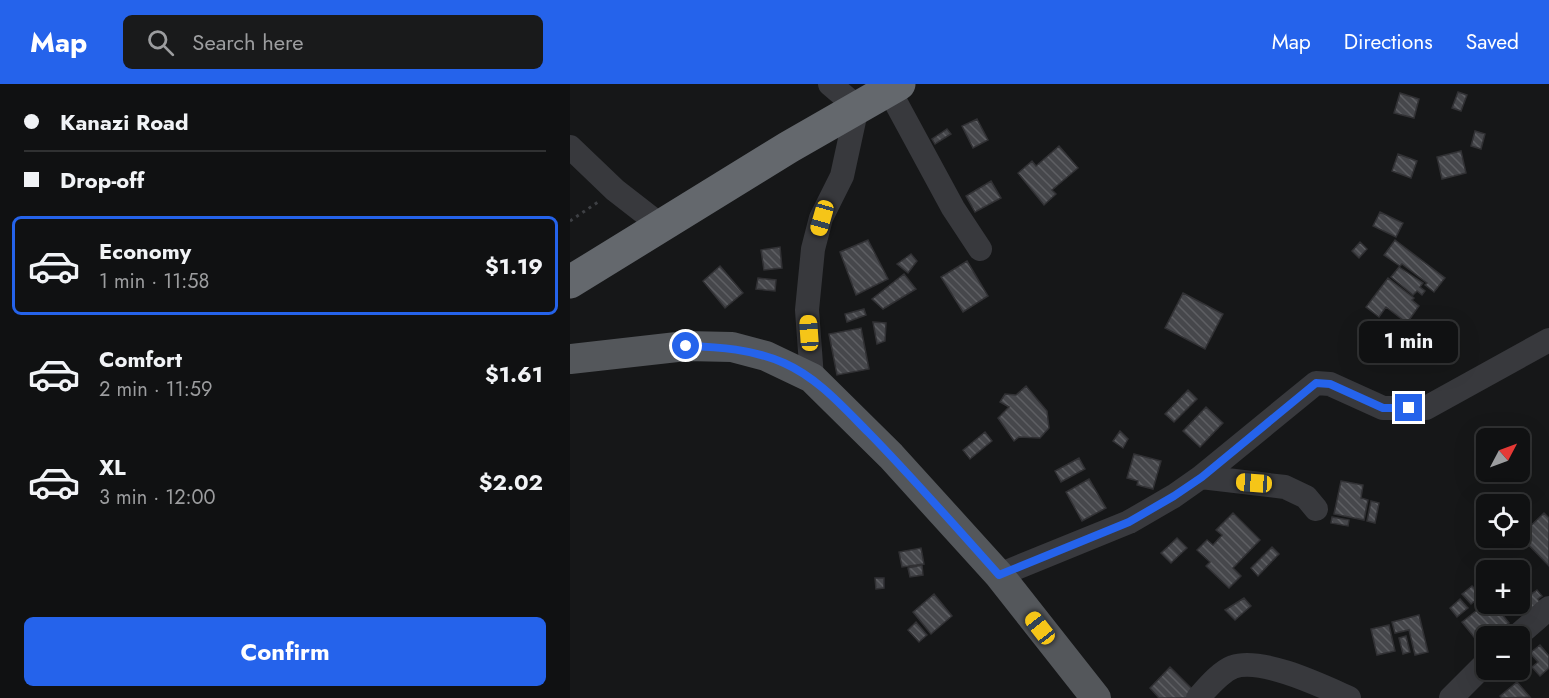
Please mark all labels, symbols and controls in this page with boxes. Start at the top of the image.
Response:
search box [123,15,543,69]
text: Map [30,22,87,63]
icon: search [144,26,177,59]
text: Search here [192,26,304,58]
text: Map [1272,27,1311,57]
text: Directions [1344,27,1433,57]
text: Saved [1466,27,1519,57]
text: Kanazi Road [60,106,189,138]
text: Drop-off [60,164,144,196]
car [808,198,836,238]
text: Economy [99,235,191,267]
icon: car [27,239,81,293]
text: $1.19 [485,250,543,282]
text: 1 min · 11:58 [99,267,210,296]
car [799,314,819,352]
callout: 1 min [1360,321,1458,363]
text: 1 min [1384,327,1433,356]
route start [672,332,699,359]
text: Comfort [99,343,182,375]
icon: car [27,347,81,401]
text: $1.61 [485,358,543,390]
text: 2 min · 11:59 [99,375,212,404]
route end [1395,394,1422,421]
north arrow [1476,428,1530,482]
map controls [1476,428,1530,680]
text: XL [99,451,126,483]
icon: car [27,455,81,509]
text: $2.02 [479,466,543,498]
car [1235,473,1273,493]
text: 3 min · 12:00 [99,483,216,512]
button: locate [1476,494,1530,548]
button: + [1476,560,1530,614]
car [1022,608,1058,648]
button: Confirm [24,617,546,686]
button: − [1476,626,1530,680]

